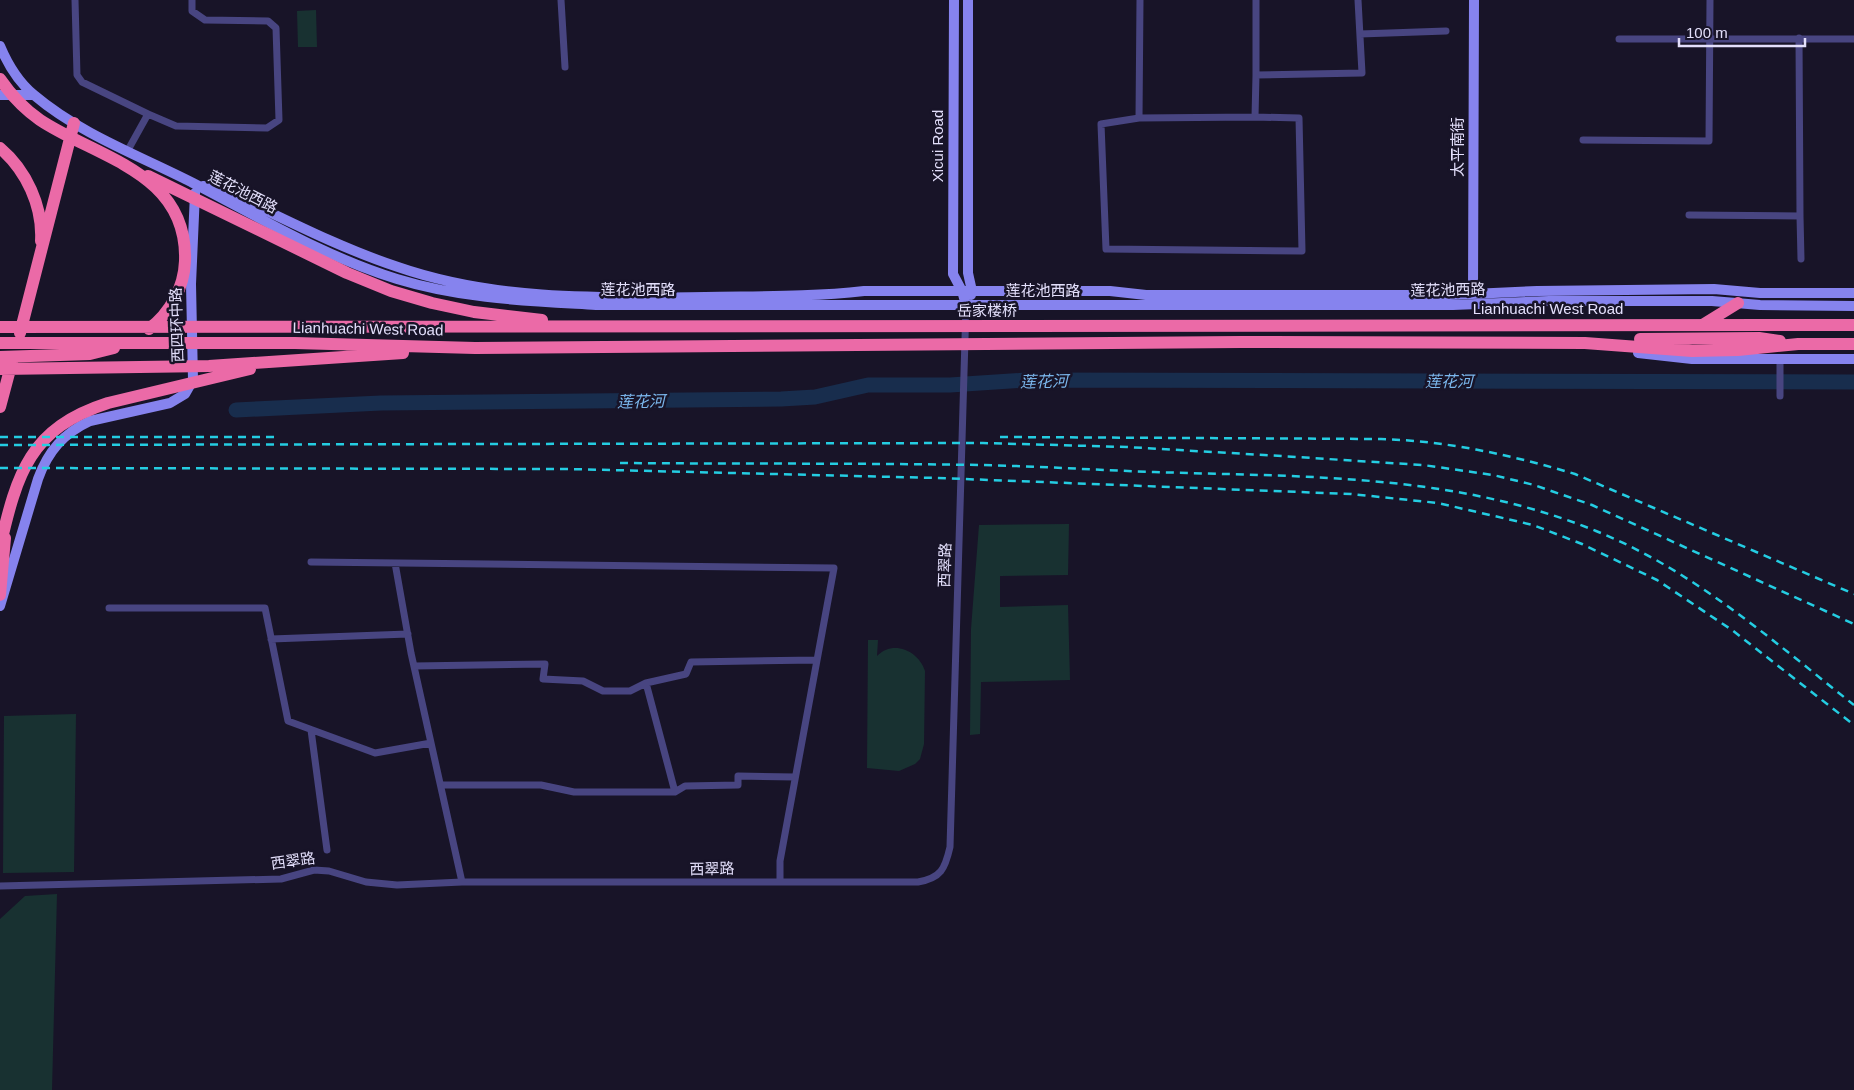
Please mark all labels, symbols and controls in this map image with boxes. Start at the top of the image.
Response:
scale bar [1679,15,1805,47]
text: 100 m [1686,24,1728,41]
street label: Xicui Road [929,110,946,182]
street label: 太平南街 [1449,117,1466,177]
street label: 莲花池西路 [206,167,281,216]
street label: 莲花池西路 [1410,280,1486,299]
street label: 莲花池西路 [600,281,676,298]
street label: 莲花池西路 [1005,282,1081,299]
street label: 西四环中路 [167,287,186,363]
street label: Lianhuachi West Road [1473,300,1623,317]
street label: 岳家楼桥 [957,302,1017,319]
street label: Lianhuachi West Road [293,319,443,338]
water label: 莲花河 [1020,373,1071,390]
water label: 莲花河 [1425,373,1476,390]
water label: 莲花河 [617,393,668,410]
street label: 西翠路 [935,542,954,588]
street label: 西翠路 [269,849,316,872]
street label: 西翠路 [689,860,735,877]

